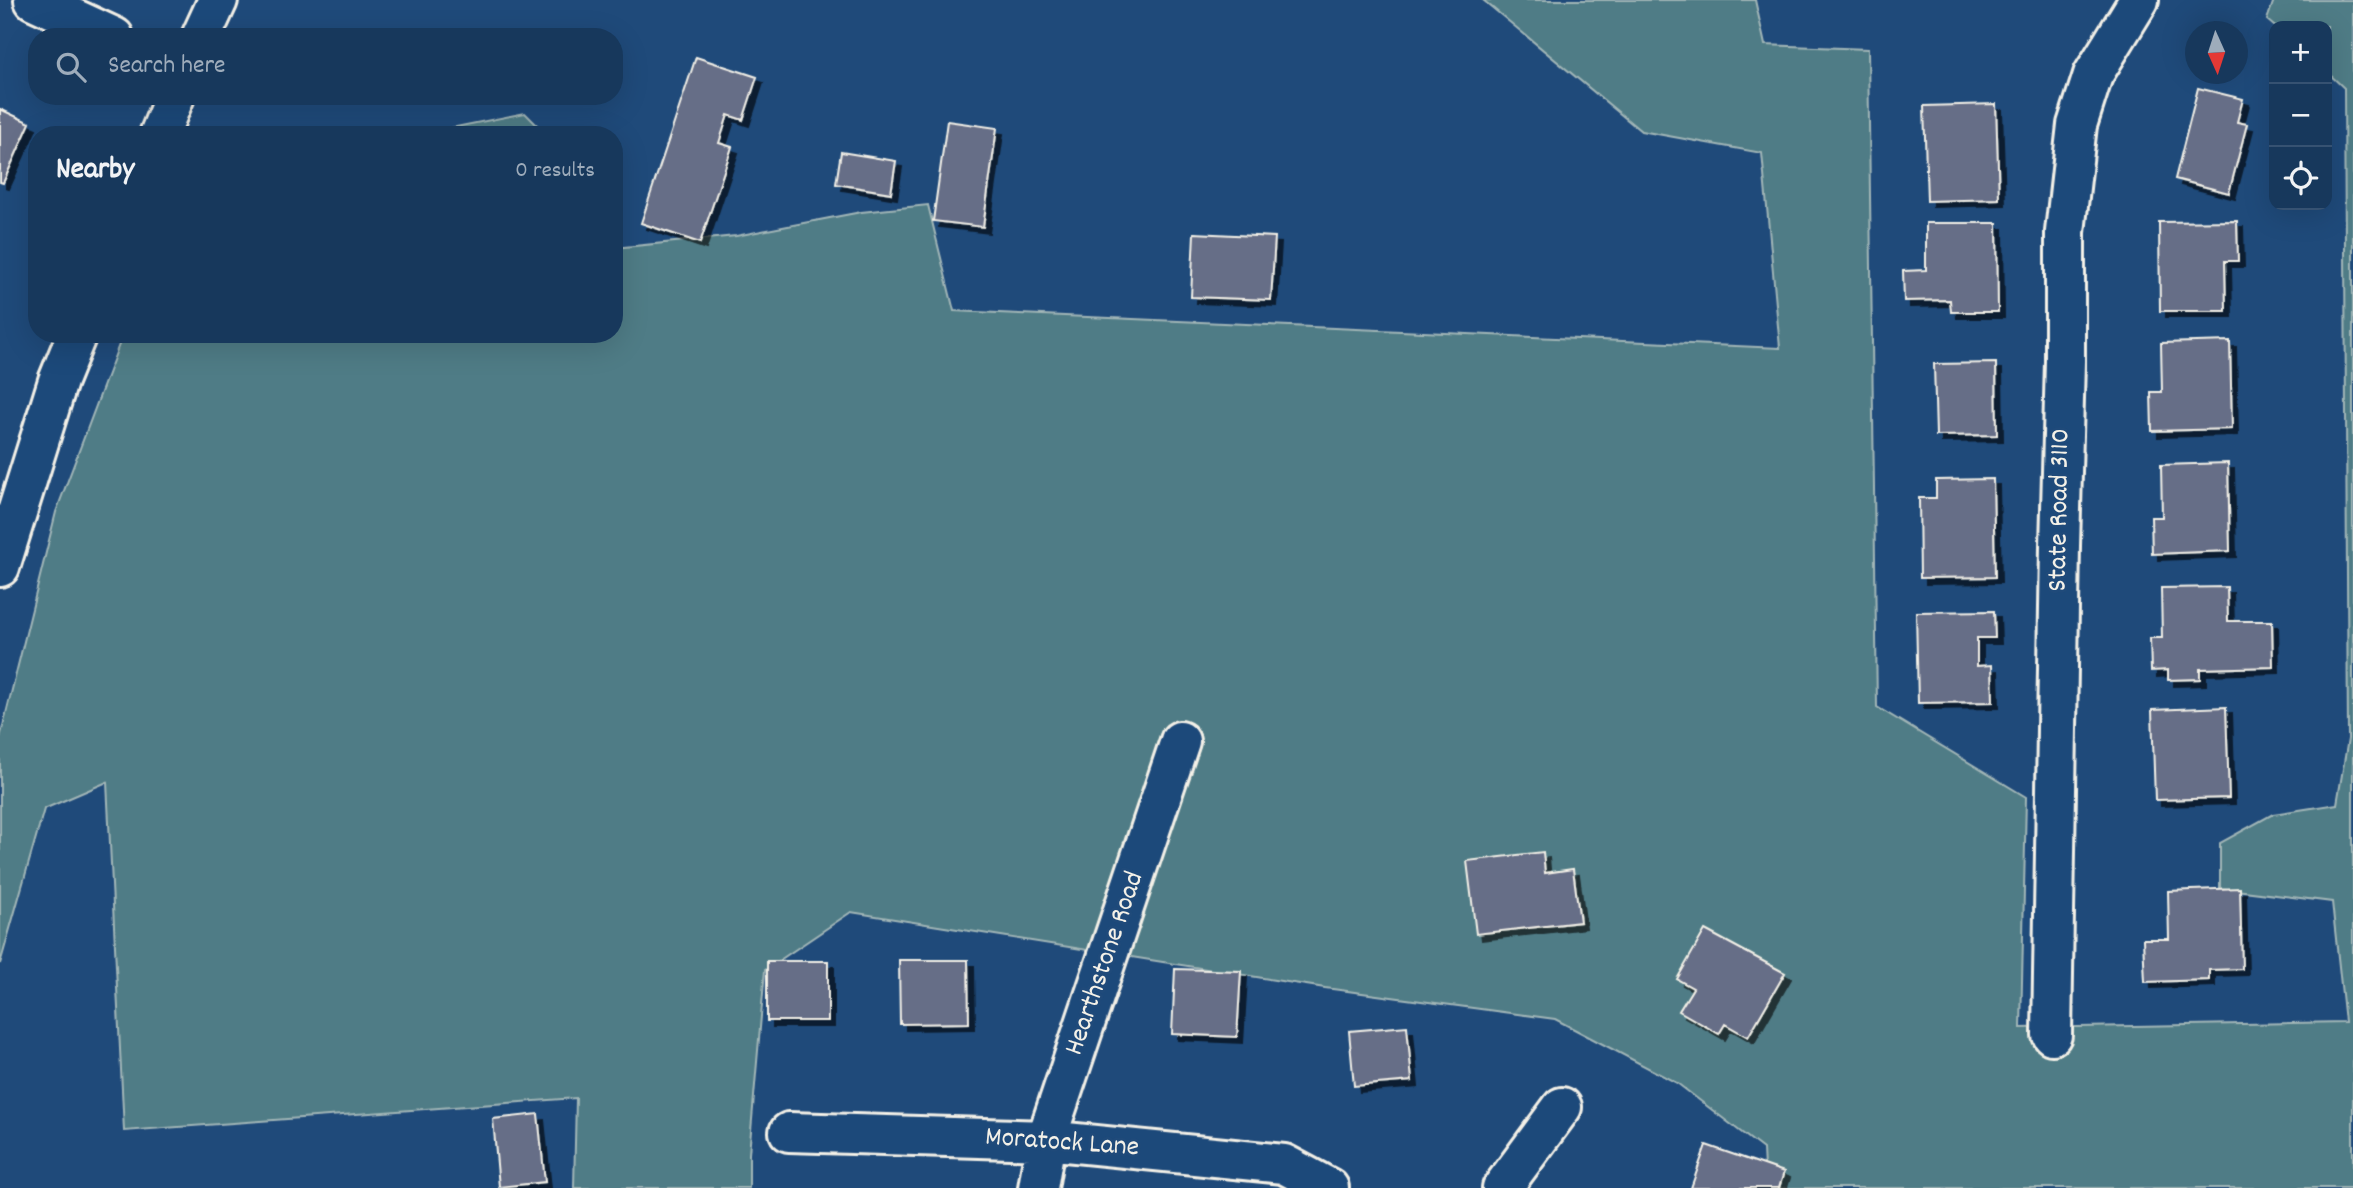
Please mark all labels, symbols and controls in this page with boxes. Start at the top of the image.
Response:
north arrow [2185,21,2248,84]
map controls [2269,21,2332,210]
button: + [2269,21,2332,84]
search box [28,28,623,105]
icon: search [52,48,90,86]
text: Search here [108,48,226,85]
button: − [2269,84,2332,147]
button: locate [2269,147,2332,210]
text: Nearby [56,150,134,193]
text: 0 results [515,155,595,188]
street label: State Road 3110 [2040,428,2082,592]
street label: Hearthstone Road [1056,867,1156,1061]
street label: Moratock Lane [984,1119,1140,1169]

